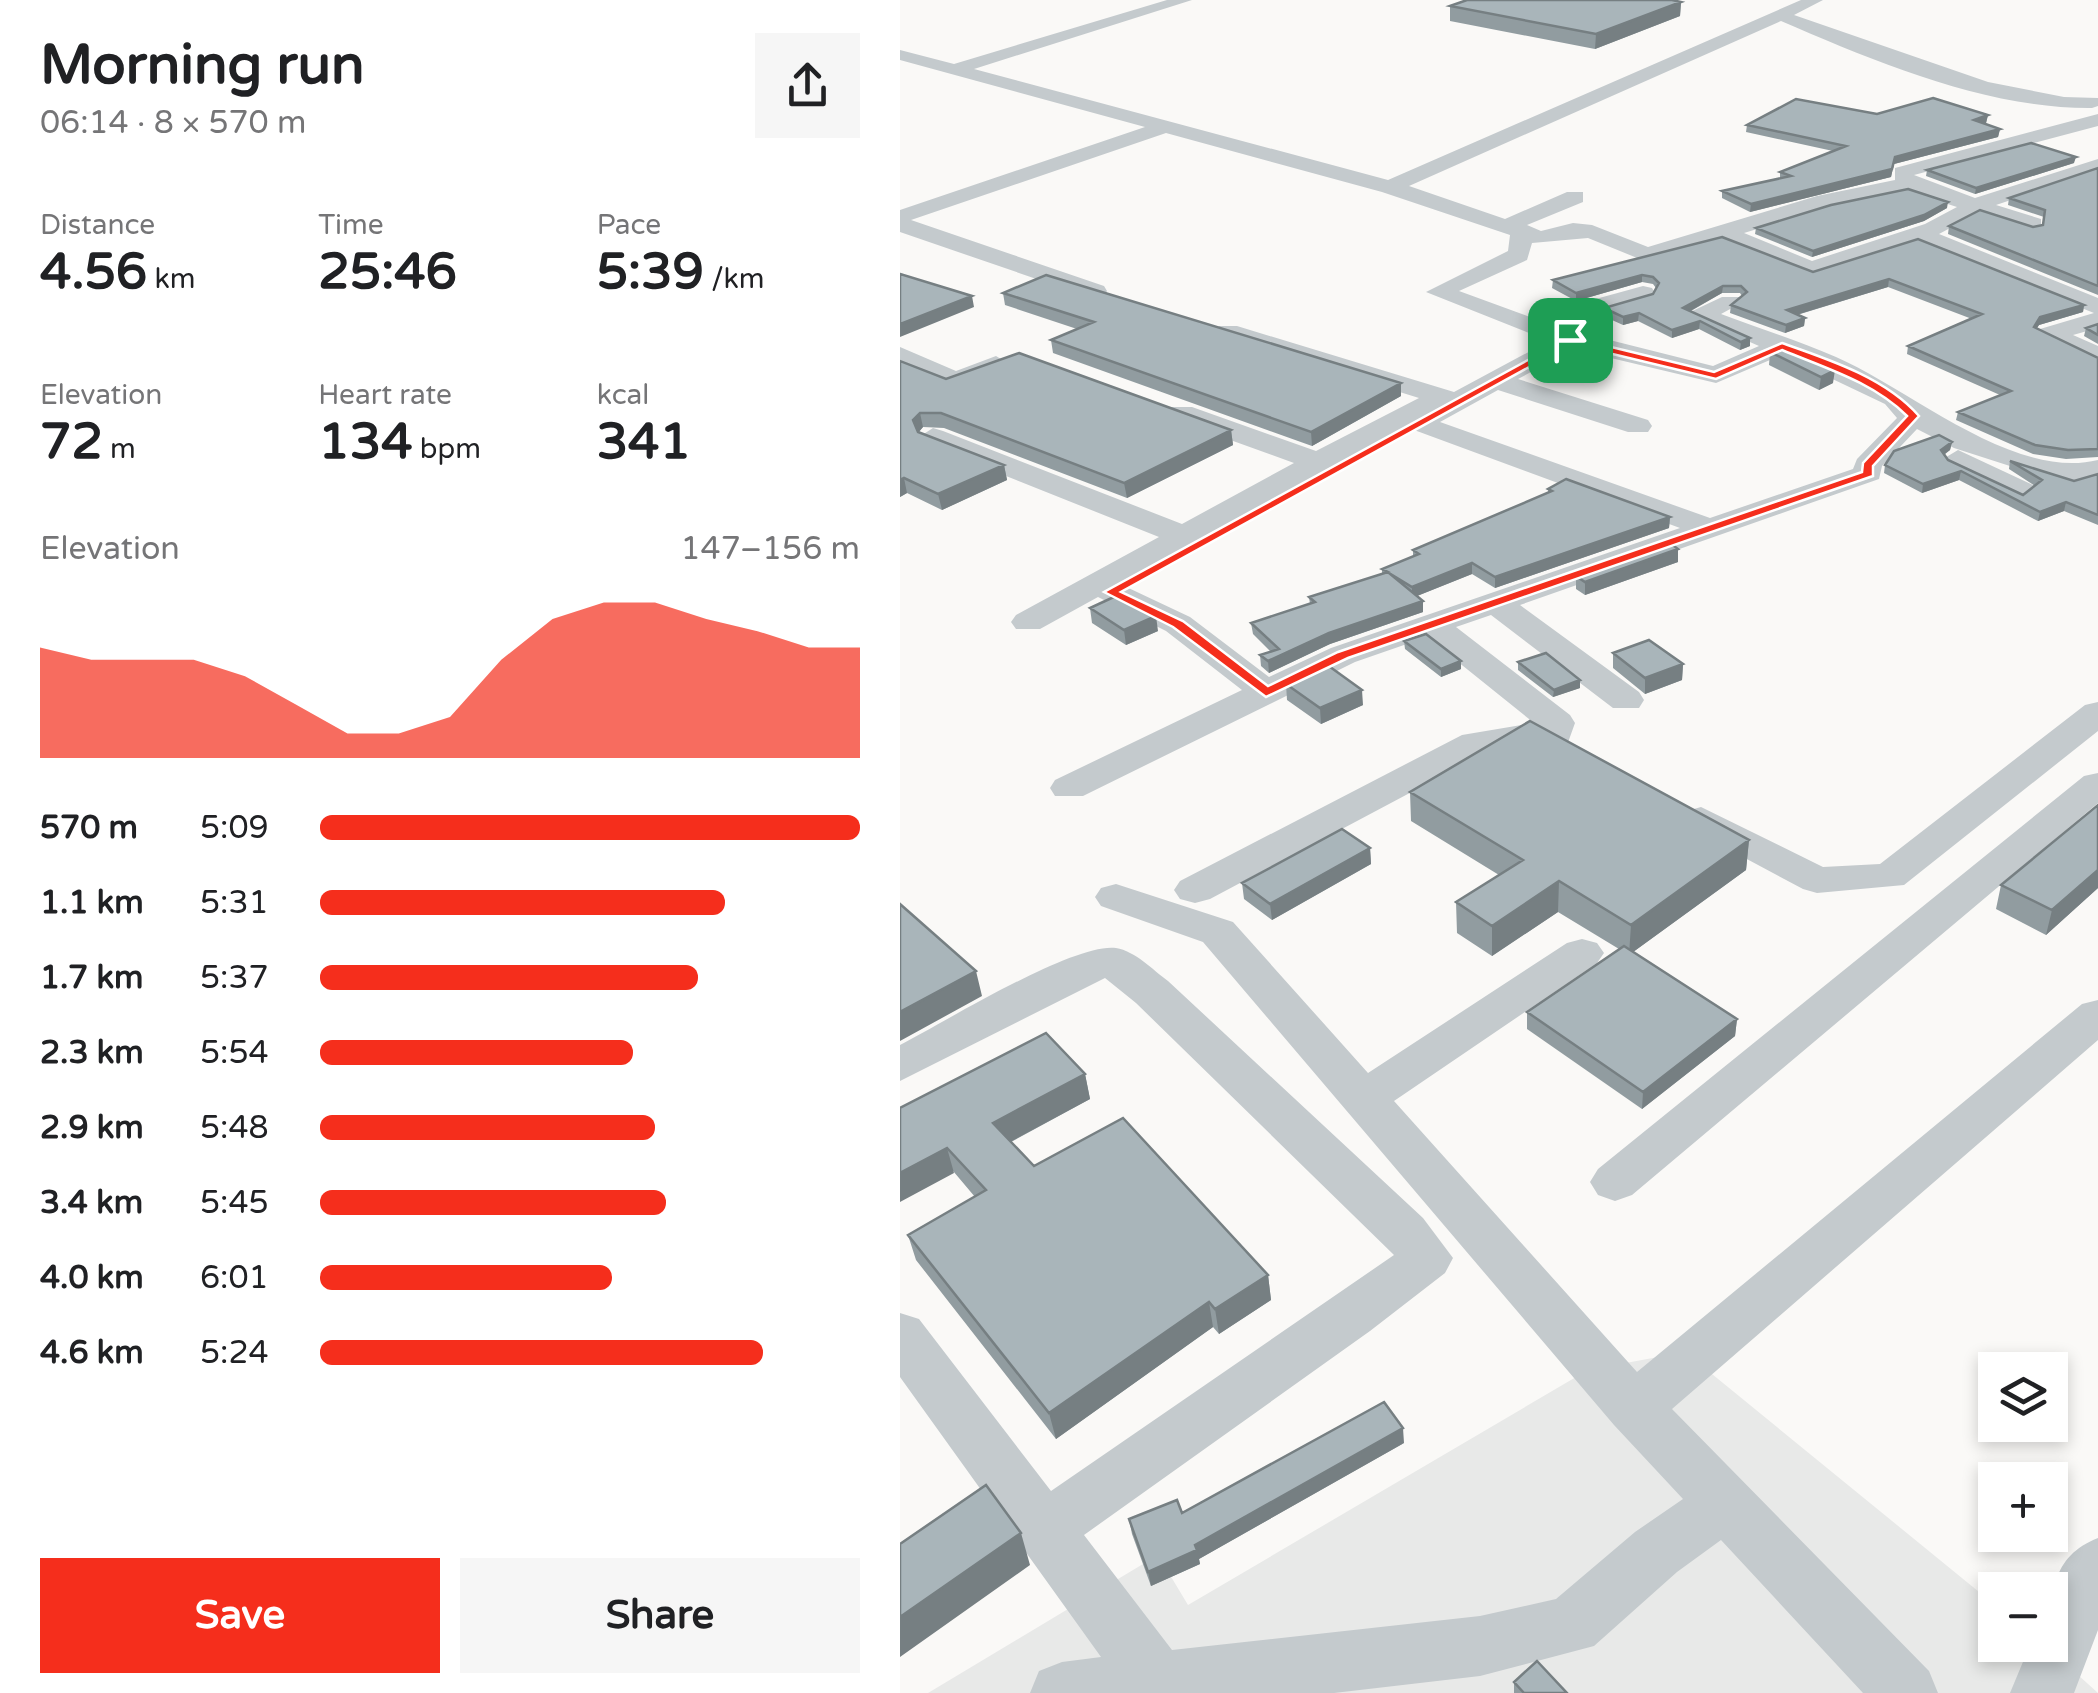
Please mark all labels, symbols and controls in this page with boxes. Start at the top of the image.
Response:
text: Morning run [40,33,365,99]
button: share [755,33,860,138]
text: 06:14 · 8 × 570 m [40,104,306,142]
text: Distance [40,208,155,242]
text: Time [318,208,384,242]
text: Pace [597,208,661,242]
text: 4.56 [40,242,147,302]
text: 25:46 [318,242,457,302]
text: 5:39 [597,242,704,302]
text: km [147,262,195,296]
text: /km [704,262,765,296]
pin [1528,298,1613,383]
icon: arrive [1543,313,1598,368]
text: Elevation [40,378,162,412]
text: Heart rate [318,378,452,412]
text: kcal [597,378,649,412]
text: 72 [40,412,103,472]
text: 134 [318,412,413,472]
text: 341 [597,412,691,472]
text: m [103,432,136,466]
text: bpm [413,432,481,466]
text: Elevation [40,530,180,568]
text: 147–156 m [680,530,860,568]
text: 570 m [40,809,138,847]
text: 5:09 [200,809,269,847]
text: 1.1 km [40,884,144,922]
text: 5:31 [200,884,269,922]
text: 1.7 km [40,959,143,997]
text: 5:37 [200,959,269,997]
text: 2.3 km [40,1034,144,1072]
text: 5:54 [200,1034,269,1072]
text: 2.9 km [40,1109,144,1147]
text: 5:48 [200,1109,269,1147]
text: 3.4 km [40,1184,143,1222]
text: 5:45 [200,1184,269,1222]
text: 4.0 km [40,1259,144,1297]
text: 6:01 [200,1259,269,1297]
text: 4.6 km [40,1334,144,1372]
text: 5:24 [200,1334,269,1372]
map controls [1978,1352,2068,1662]
button: layers [1978,1352,2068,1442]
button: + [1978,1462,2068,1552]
button: Save [40,1558,440,1673]
button: Share [460,1558,860,1673]
button: − [1978,1572,2068,1662]

